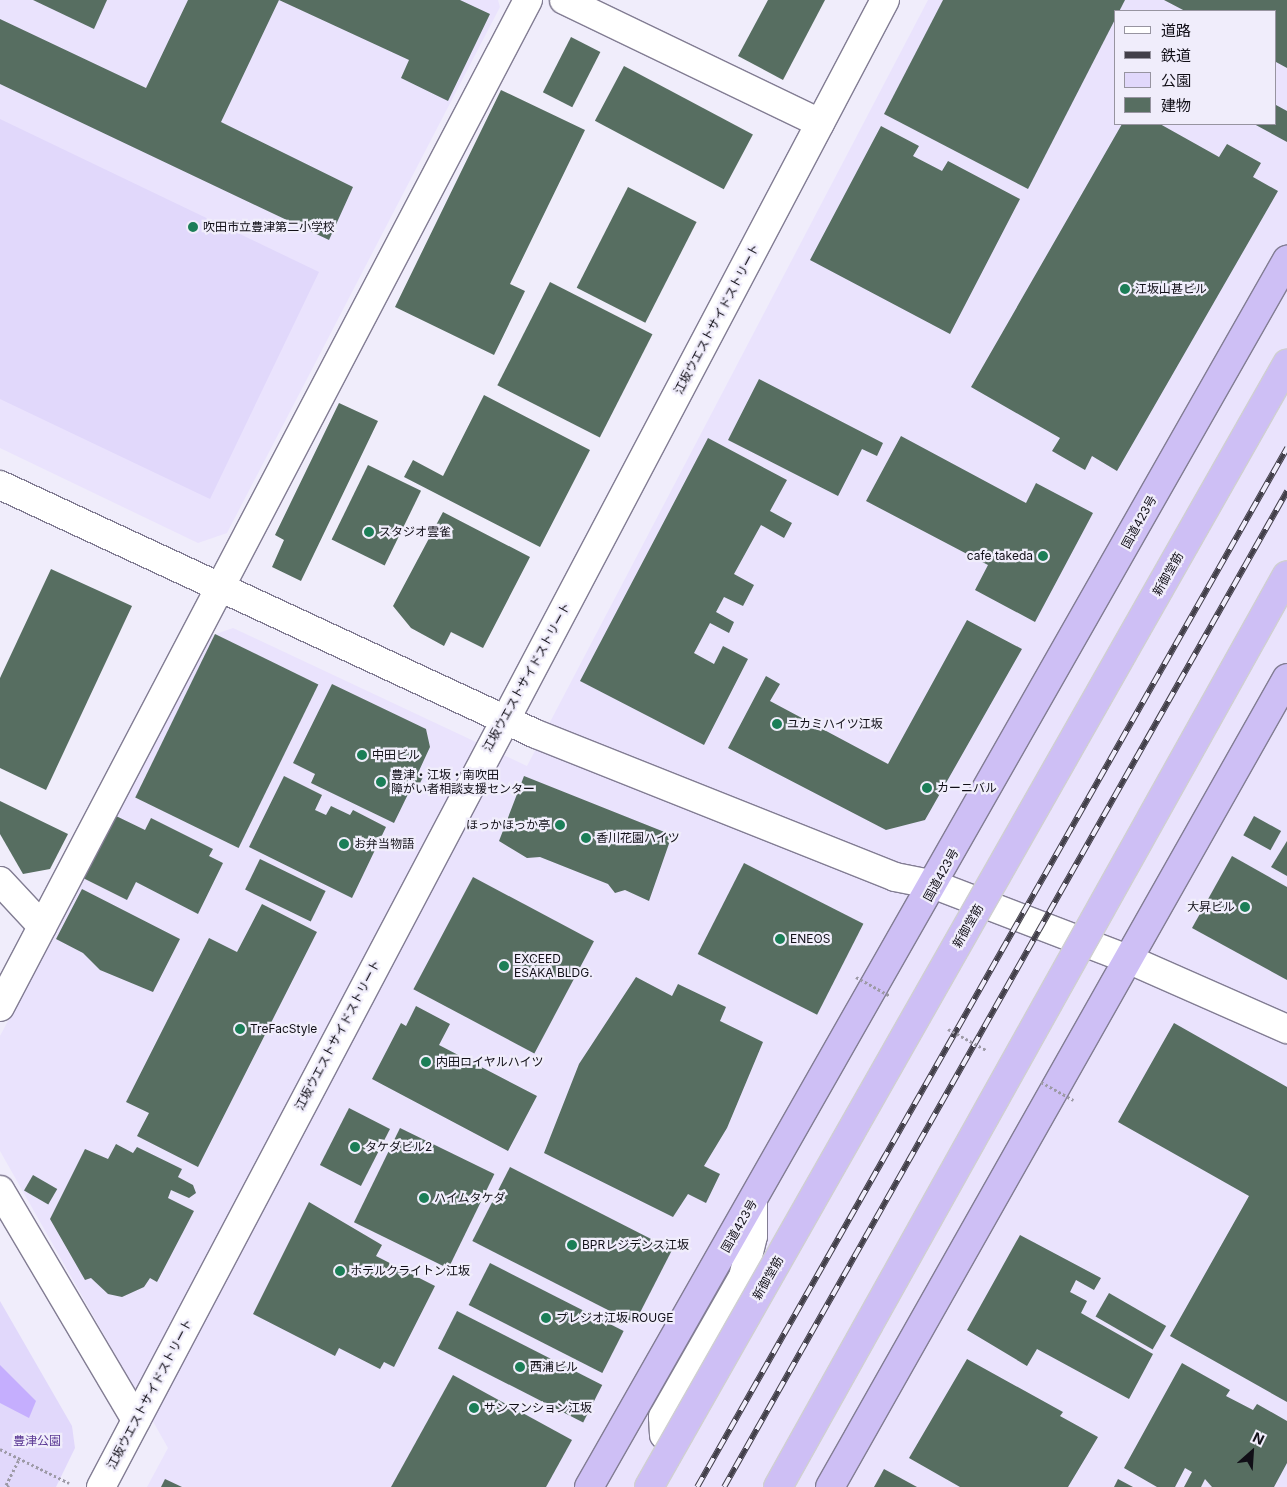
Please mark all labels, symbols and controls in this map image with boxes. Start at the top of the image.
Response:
legend [1114,10,1277,125]
text: 道路 [1161,21,1191,40]
text: 鉄道 [1161,46,1191,65]
text: 公園 [1161,71,1191,90]
text: 建物 [1161,96,1191,115]
place label: 吹田市立豊津第二小学校 [203,220,335,234]
marker: 吹田市立豊津第二小学校 [187,221,199,233]
street label: 江坂ウエストサイドストリート [671,241,763,397]
place label: 江坂山甚ビル [1135,282,1207,296]
marker: 江坂山甚ビル [1119,283,1131,295]
street label: 国道423号 [1119,493,1159,551]
place label: スタジオ雲雀 [379,525,451,539]
marker: スタジオ雲雀 [363,526,375,538]
place label: cafe takeda [967,549,1033,563]
marker: cafe takeda [1037,550,1049,562]
street label: 新御堂筋 [1150,550,1186,598]
street label: 江坂ウエストサイドストリート [480,600,574,754]
place label: ユカミハイツ江坂 [787,717,883,731]
marker: ユカミハイツ江坂 [771,718,783,730]
place label: 中田ビル [372,748,420,762]
marker: 中田ビル [356,749,368,761]
place label: 豊津・江坂・南吹田 障がい者相談支援センター [391,768,535,796]
marker: 豊津・江坂・南吹田 障がい者相談支援センター [375,776,387,788]
place label: カーニバル [937,781,997,795]
marker: カーニバル [921,782,933,794]
place label: ほっかほっか亭 [466,818,550,832]
marker: ほっかほっか亭 [554,819,566,831]
place label: 香川花園ハイツ [596,831,680,845]
marker: 香川花園ハイツ [580,832,592,844]
place label: お弁当物語 [354,837,414,851]
marker: お弁当物語 [338,838,350,850]
street label: 国道423号 [921,846,961,904]
place label: 大昇ビル [1187,900,1235,914]
marker: 大昇ビル [1239,901,1251,913]
street label: 新御堂筋 [950,902,986,950]
place label: ENEOS [790,932,830,946]
marker: ENEOS [774,933,786,945]
place label: EXCEED ESAKA BLDG. [514,952,593,980]
street label: 江坂ウエストサイドストリート [292,957,384,1113]
marker: EXCEED ESAKA BLDG. [498,960,510,972]
place label: TreFacStyle [250,1022,317,1036]
marker: TreFacStyle [234,1023,246,1035]
place label: 内田ロイヤルハイツ [436,1055,544,1069]
marker: 内田ロイヤルハイツ [420,1056,432,1068]
place label: タケダビル2 [365,1140,432,1154]
marker: タケダビル2 [349,1141,361,1153]
place label: ハイムタケダ [434,1191,506,1205]
marker: ハイムタケダ [418,1192,430,1204]
street label: 国道423号 [718,1197,760,1255]
place label: BPRレジデンス江坂 [582,1238,689,1252]
marker: BPRレジデンス江坂 [566,1239,578,1251]
street label: 新御堂筋 [750,1254,786,1302]
place label: ホテルクライトン江坂 [350,1264,470,1278]
marker: ホテルクライトン江坂 [334,1265,346,1277]
place label: プレジオ江坂 ROUGE [556,1311,673,1325]
marker: プレジオ江坂 ROUGE [540,1312,552,1324]
street label: 江坂ウエストサイドストリート [104,1316,196,1472]
place label: 西浦ビル [530,1360,578,1374]
marker: 西浦ビル [514,1361,526,1373]
place label: サンマンション江坂 [484,1401,592,1415]
marker: サンマンション江坂 [468,1402,480,1414]
north arrow [1227,1427,1277,1477]
text: N [1250,1428,1267,1448]
park label: 豊津公園 [13,1434,61,1448]

